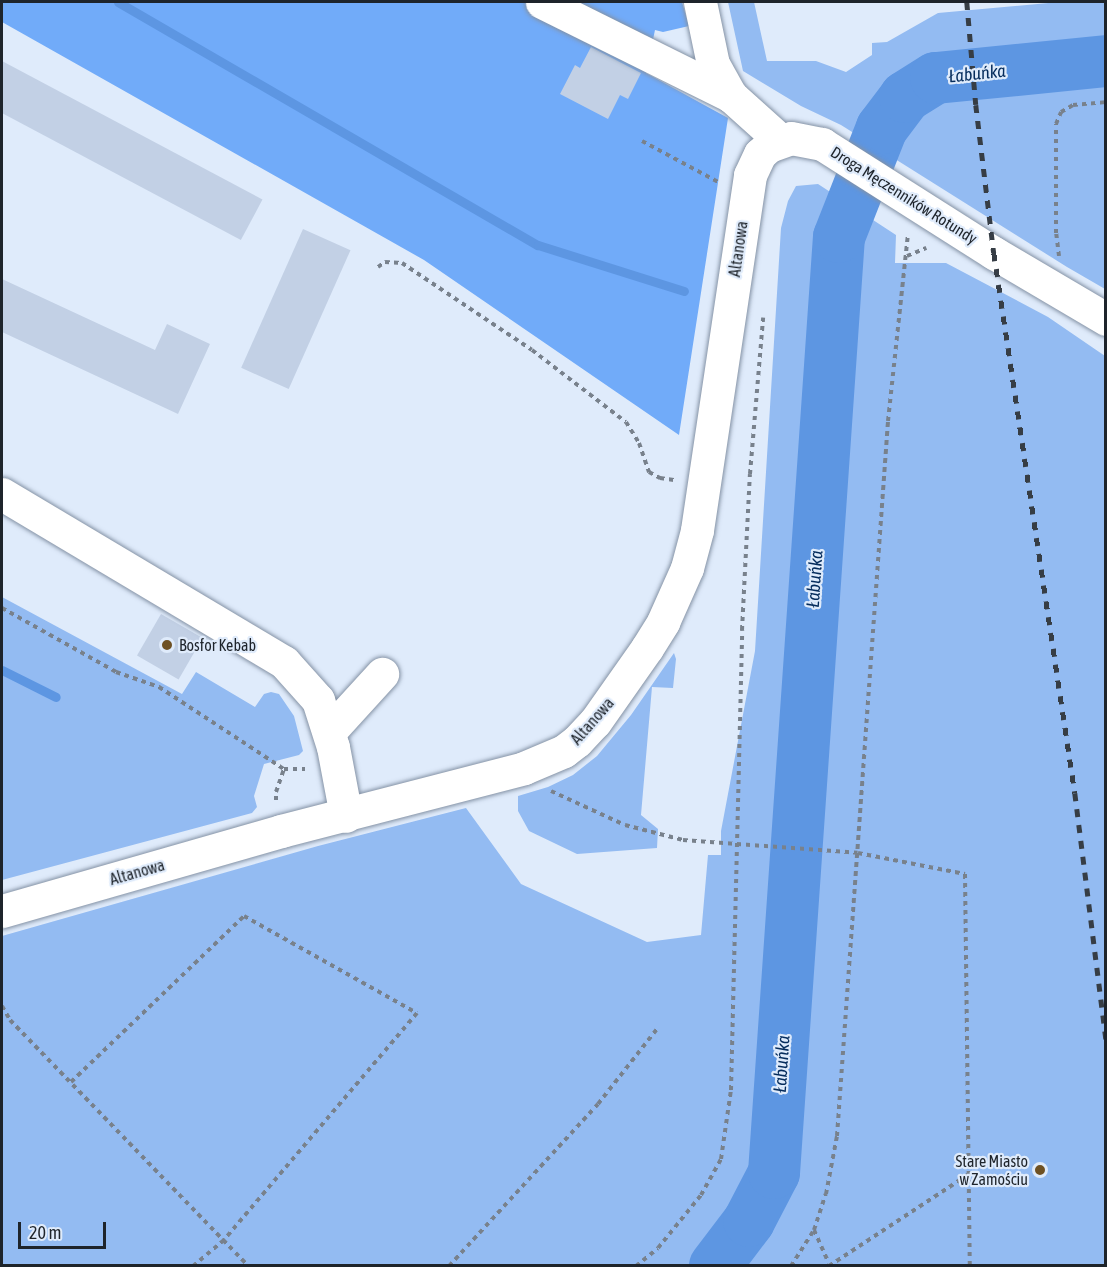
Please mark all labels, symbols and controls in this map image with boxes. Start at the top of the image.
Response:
water label: Łabuńka [947,60,1007,88]
street label: Droga Męczenników Rotundy [827,142,981,248]
street label: Altanowa [725,220,751,278]
water label: Łabuńka [802,550,828,608]
place label: Bosfor Kebab [179,635,256,655]
marker: Bosfor Kebab [160,638,174,652]
street label: Altanowa [566,694,618,748]
street label: Altanowa [107,855,167,889]
water label: Łabuńka [769,1035,795,1093]
place label: Stare Miasto w Zamościu [956,1151,1028,1189]
marker: Stare Miasto w Zamościu [1033,1163,1047,1177]
scale bar [21,1210,110,1248]
text: 20 m [29,1222,61,1243]

